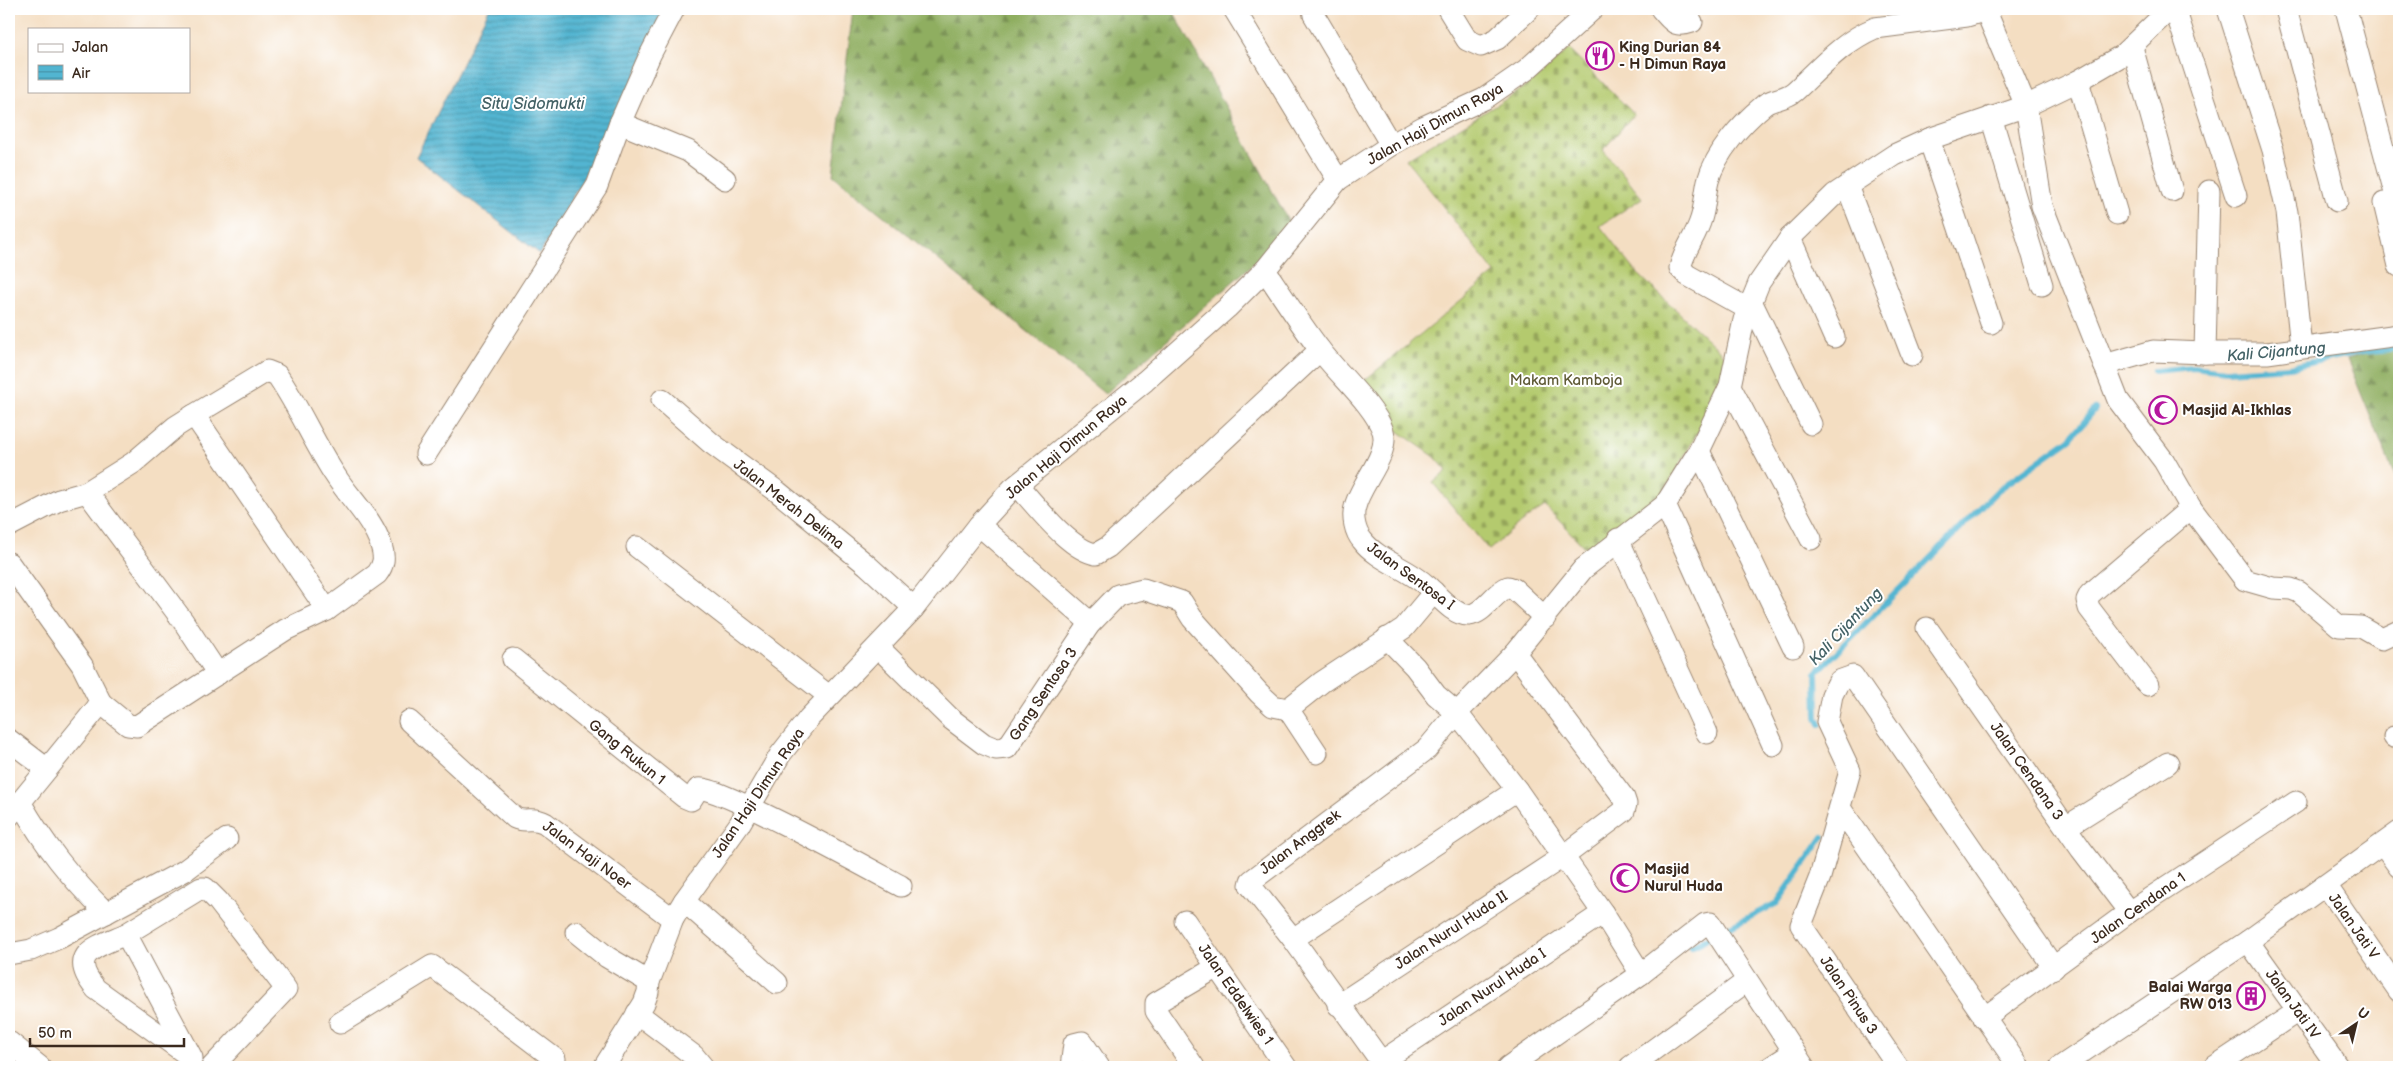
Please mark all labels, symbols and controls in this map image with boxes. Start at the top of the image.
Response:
legend [28,28,190,92]
text: Jalan [72,38,108,57]
place label: King Durian 84 - H Dimun Raya [1619,38,1726,74]
restaurant icon: King Durian 84 - H Dimun Raya [1585,41,1615,71]
text: Air [72,64,91,83]
street label: Jalan Haji Dimun Raya [1364,79,1507,170]
water label: Situ Sidomukti [482,95,586,114]
water label: Kali Cijantung [2226,339,2326,366]
park label: Makam Kamboja [1510,371,1622,390]
street label: Jalan Haji Dimun Raya [1002,391,1131,504]
mosque icon: Masjid Al-Ikhlas [2148,395,2178,425]
place label: Masjid Al-Ikhlas [2182,401,2291,420]
street label: Jalan Merah Delima [729,455,848,554]
street label: Jalan Sentosa I [1363,538,1459,615]
water label: Kali Cijantung [1805,584,1887,670]
street label: Gang Sentosa 3 [1005,644,1082,745]
street label: Gang Rukun 1 [584,715,669,789]
street label: Jalan Cendana 3 [1986,718,2068,824]
street label: Jalan Haji Dimun Raya [708,725,809,862]
street label: Jalan Anggrek [1256,805,1345,879]
street label: Jalan Haji Noer [539,817,635,894]
place label: Masjid Nurul Huda [1644,860,1723,896]
mosque icon: Masjid Nurul Huda [1610,863,1640,893]
street label: Jalan Cendana 1 [2087,868,2190,948]
street label: Jalan Nurul Huda II [1391,887,1512,974]
street label: Jalan Jati V [2324,890,2384,964]
street label: Jalan Eddelwies 1 [1194,940,1278,1049]
street label: Jalan Nurul Huda I [1435,944,1550,1031]
street label: Jalan Pinus 3 [1815,952,1882,1038]
street label: Jalan Jati IV [2261,966,2325,1043]
place label: Balai Warga RW 013 [2148,978,2232,1014]
building icon: Balai Warga RW 013 [2236,981,2266,1011]
north arrow [2330,998,2380,1048]
text: U [2354,1004,2372,1024]
scale bar [30,1016,184,1048]
text: 50 m [38,1024,72,1043]

